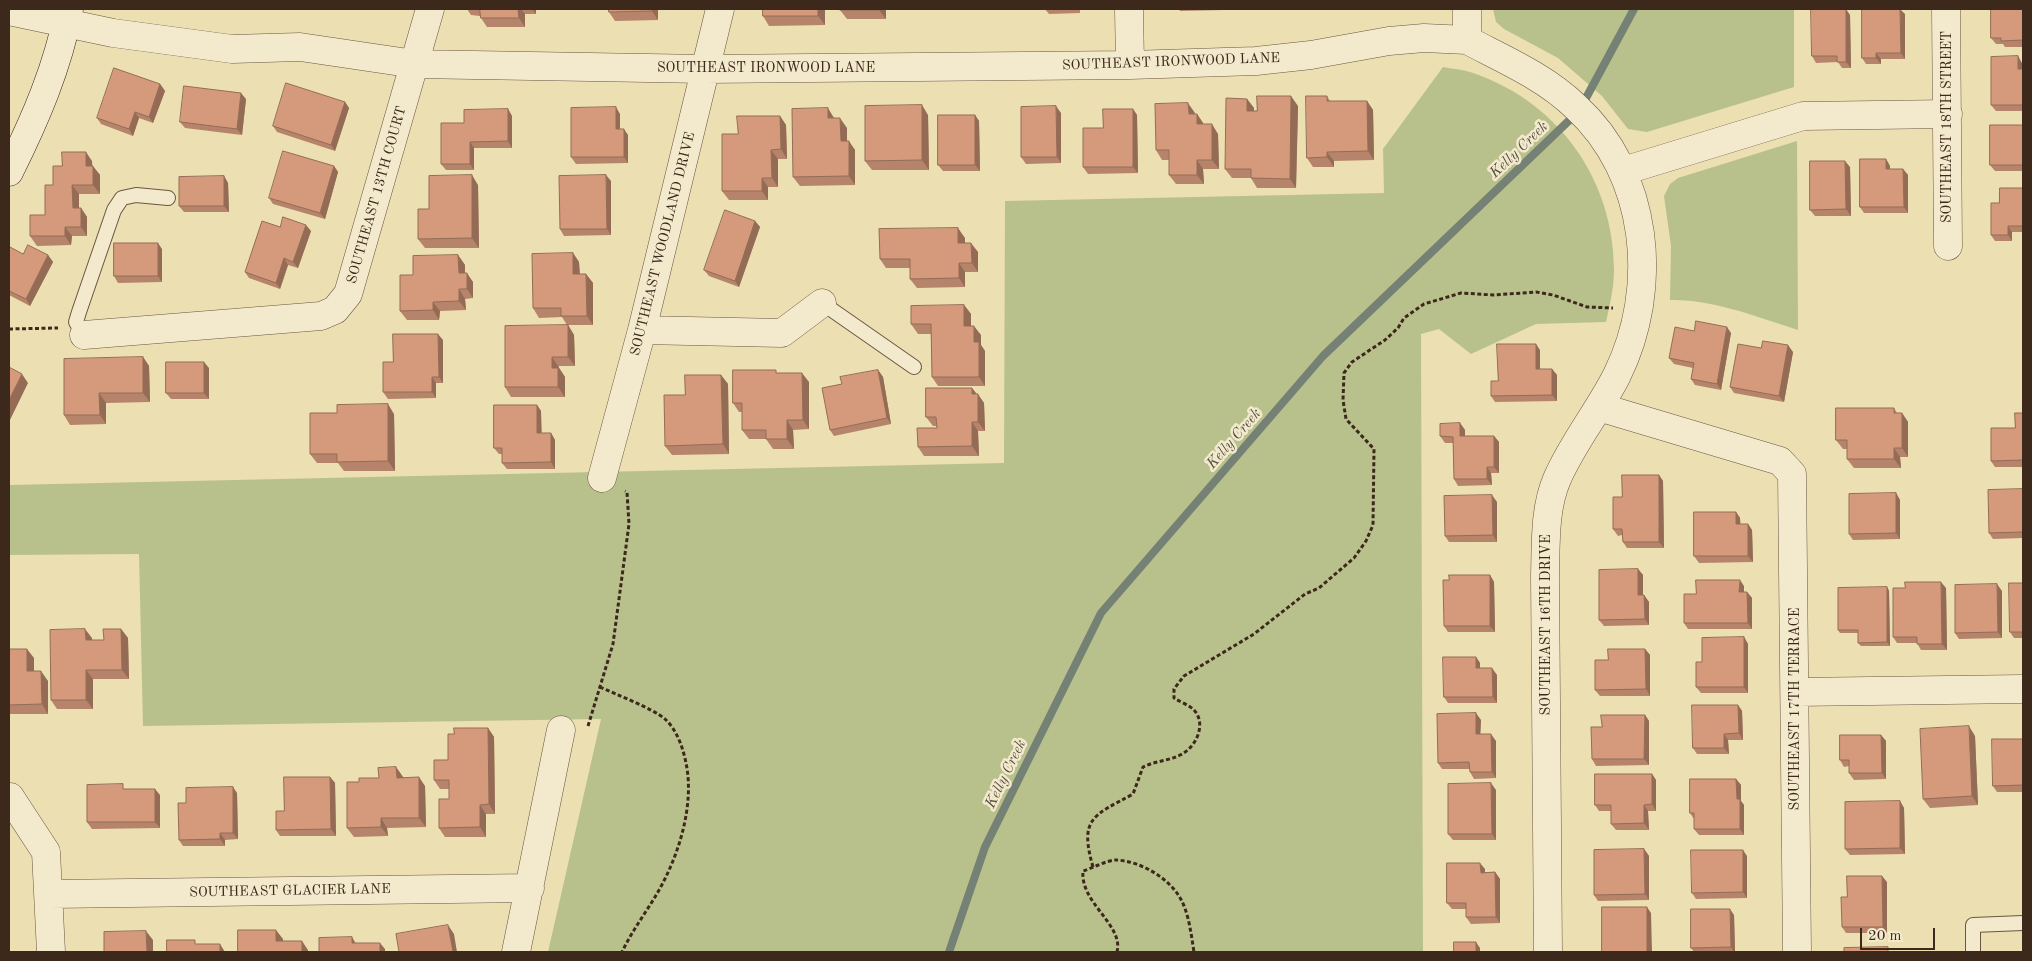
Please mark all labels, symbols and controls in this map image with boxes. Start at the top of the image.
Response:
street label: SOUTHEAST 18TH STREET [1939,31,1955,223]
street label: SOUTHEAST IRONWOOD LANE [1062,50,1280,74]
street label: SOUTHEAST IRONWOOD LANE [657,60,875,76]
street label: SOUTHEAST 13TH COURT [344,104,410,286]
water label: Kelly Creek [1486,118,1552,182]
street label: SOUTHEAST WOODLAND DRIVE [627,130,699,358]
water label: Kelly Creek [1203,405,1265,473]
street label: SOUTHEAST 16TH DRIVE [1538,534,1554,716]
street label: SOUTHEAST 17TH TERRACE [1787,608,1803,810]
water label: Kelly Creek [982,737,1030,811]
street label: SOUTHEAST GLACIER LANE [189,881,391,901]
scale bar [1862,918,1937,950]
text: 20 m [1868,929,1902,944]

